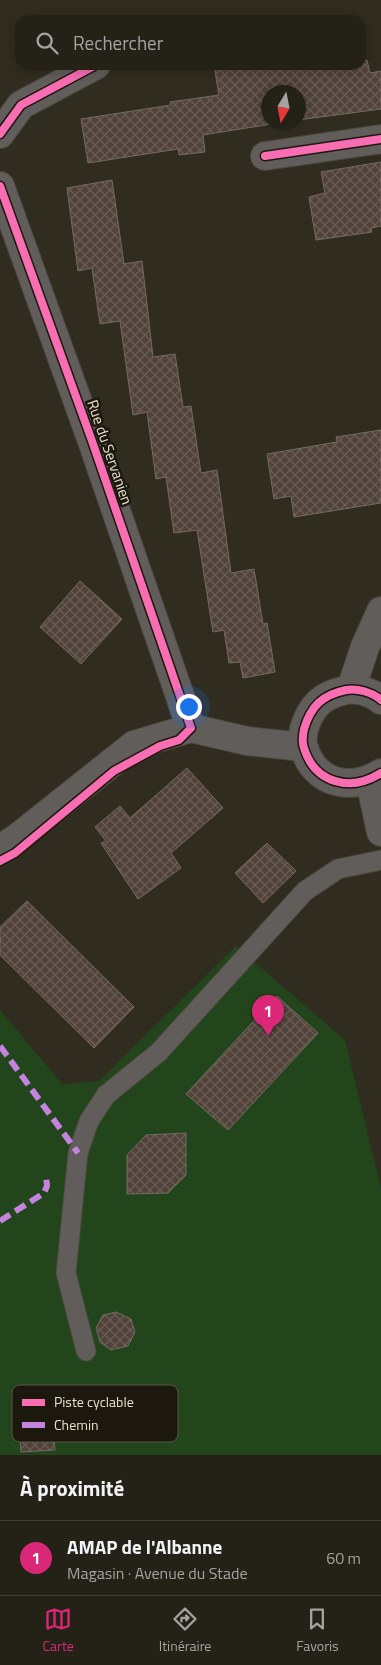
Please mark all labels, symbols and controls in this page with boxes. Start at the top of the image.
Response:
search box [15,15,366,70]
text: Rechercher [73,28,163,57]
icon: search [33,29,61,57]
north arrow [261,85,306,130]
street label: Rue du Servanien [81,396,139,508]
your location [176,694,202,720]
pin: 1 [252,995,284,1036]
legend [12,1385,178,1442]
text: Piste cyclable [54,1391,134,1412]
text: Chemin [54,1414,99,1435]
text: À proximité [20,1472,124,1504]
text: AMAP de l'Albanne [67,1532,222,1561]
text: 1 [32,1546,40,1570]
text: 60 m [326,1546,361,1570]
text: Magasin · Avenue du Stade [67,1561,248,1585]
tab: Carte [42,1605,74,1656]
tab: Itinéraire [159,1605,211,1656]
tab: Favoris [296,1605,339,1656]

